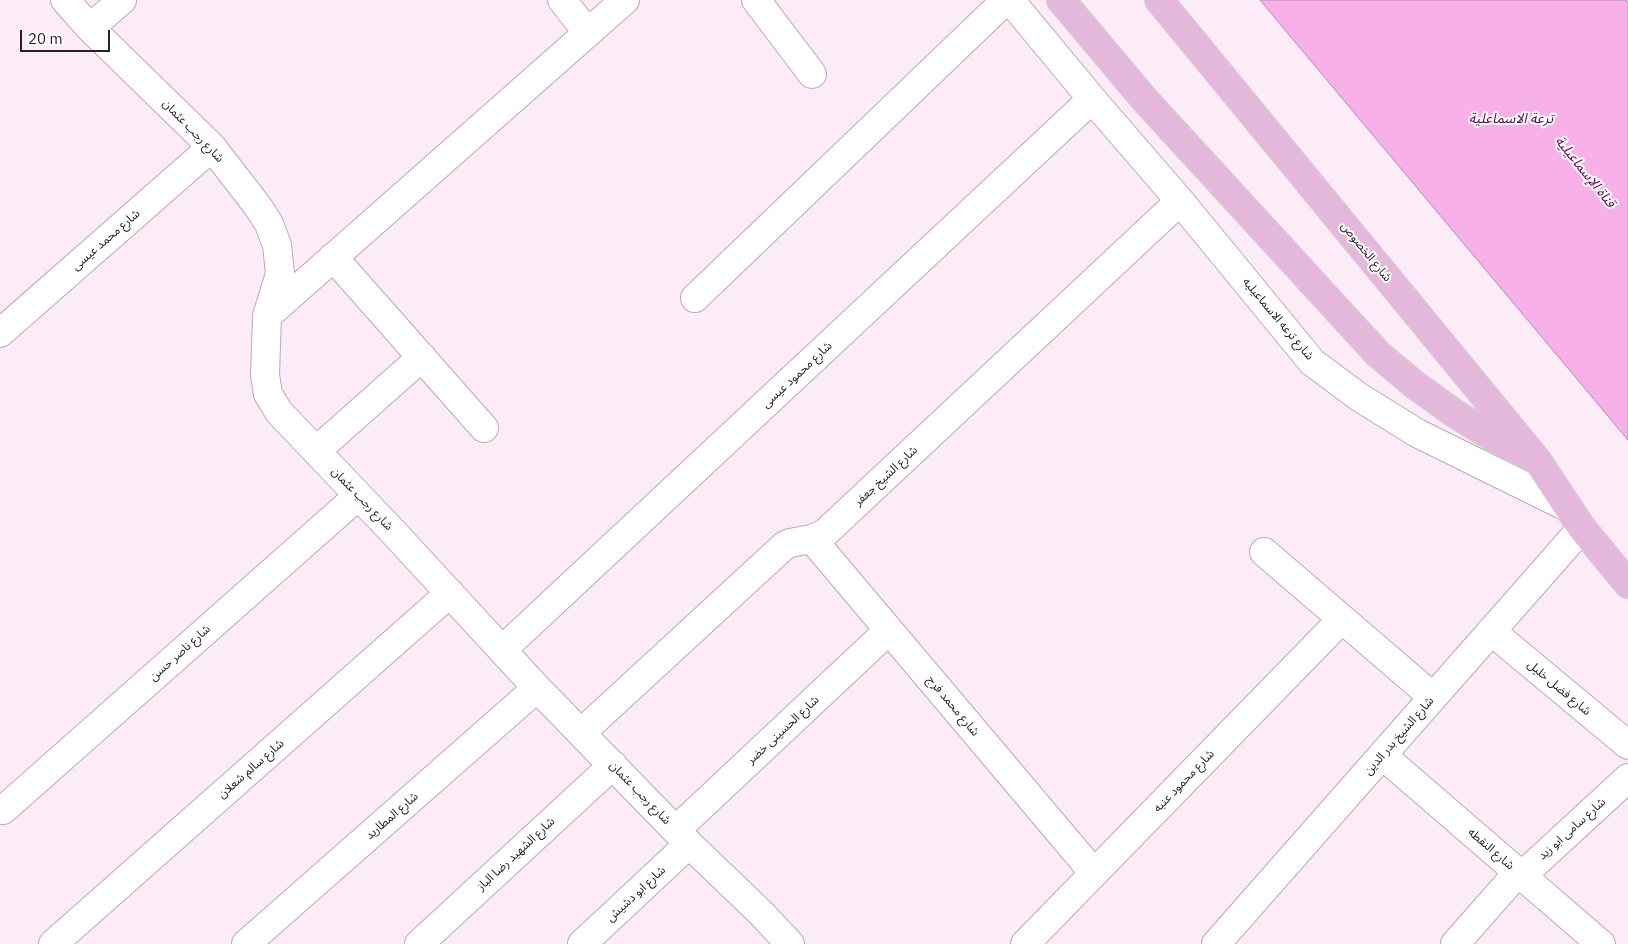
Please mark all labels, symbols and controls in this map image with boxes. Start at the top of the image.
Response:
scale bar [22,20,112,52]
text: 20 m [28,29,63,48]
street label: شارع رجب عثمان [159,96,227,166]
water label: ترعة الاسماعلية [1469,111,1553,127]
water label: قناة الإسماعيلية [1551,133,1619,211]
street label: شارع محمد عيسى [69,206,143,274]
street label: شارع الخصوص [1338,219,1394,285]
street label: شارع ترعه الاسماعيليه [1239,275,1317,363]
street label: شارع محمود عيسى [759,339,835,411]
street label: شارع الشيخ جعفر [851,443,921,509]
street label: شارع رجب عثمان [328,464,396,534]
street label: شارع ناصر حسن [146,622,214,684]
street label: شارع فضل خليل [1524,657,1594,719]
street label: شارع محمد فرج [924,673,982,739]
street label: شارع الحسينى خضر [744,693,822,767]
street label: شارع الشيخ بدر الدين [1361,694,1437,778]
street label: شارع سالم شعلان [215,736,287,802]
street label: شارع محمود عنبه [1151,747,1217,815]
street label: شارع رجب عثمان [606,758,674,828]
street label: شارع المطاريد [363,789,421,843]
street label: شارع سامى ابو زيد [1535,795,1609,863]
street label: شارع الشهيد رضا الباز [474,814,558,894]
street label: شارع النقطه [1465,825,1517,873]
street label: شارع ابو دشيش [603,863,669,925]

